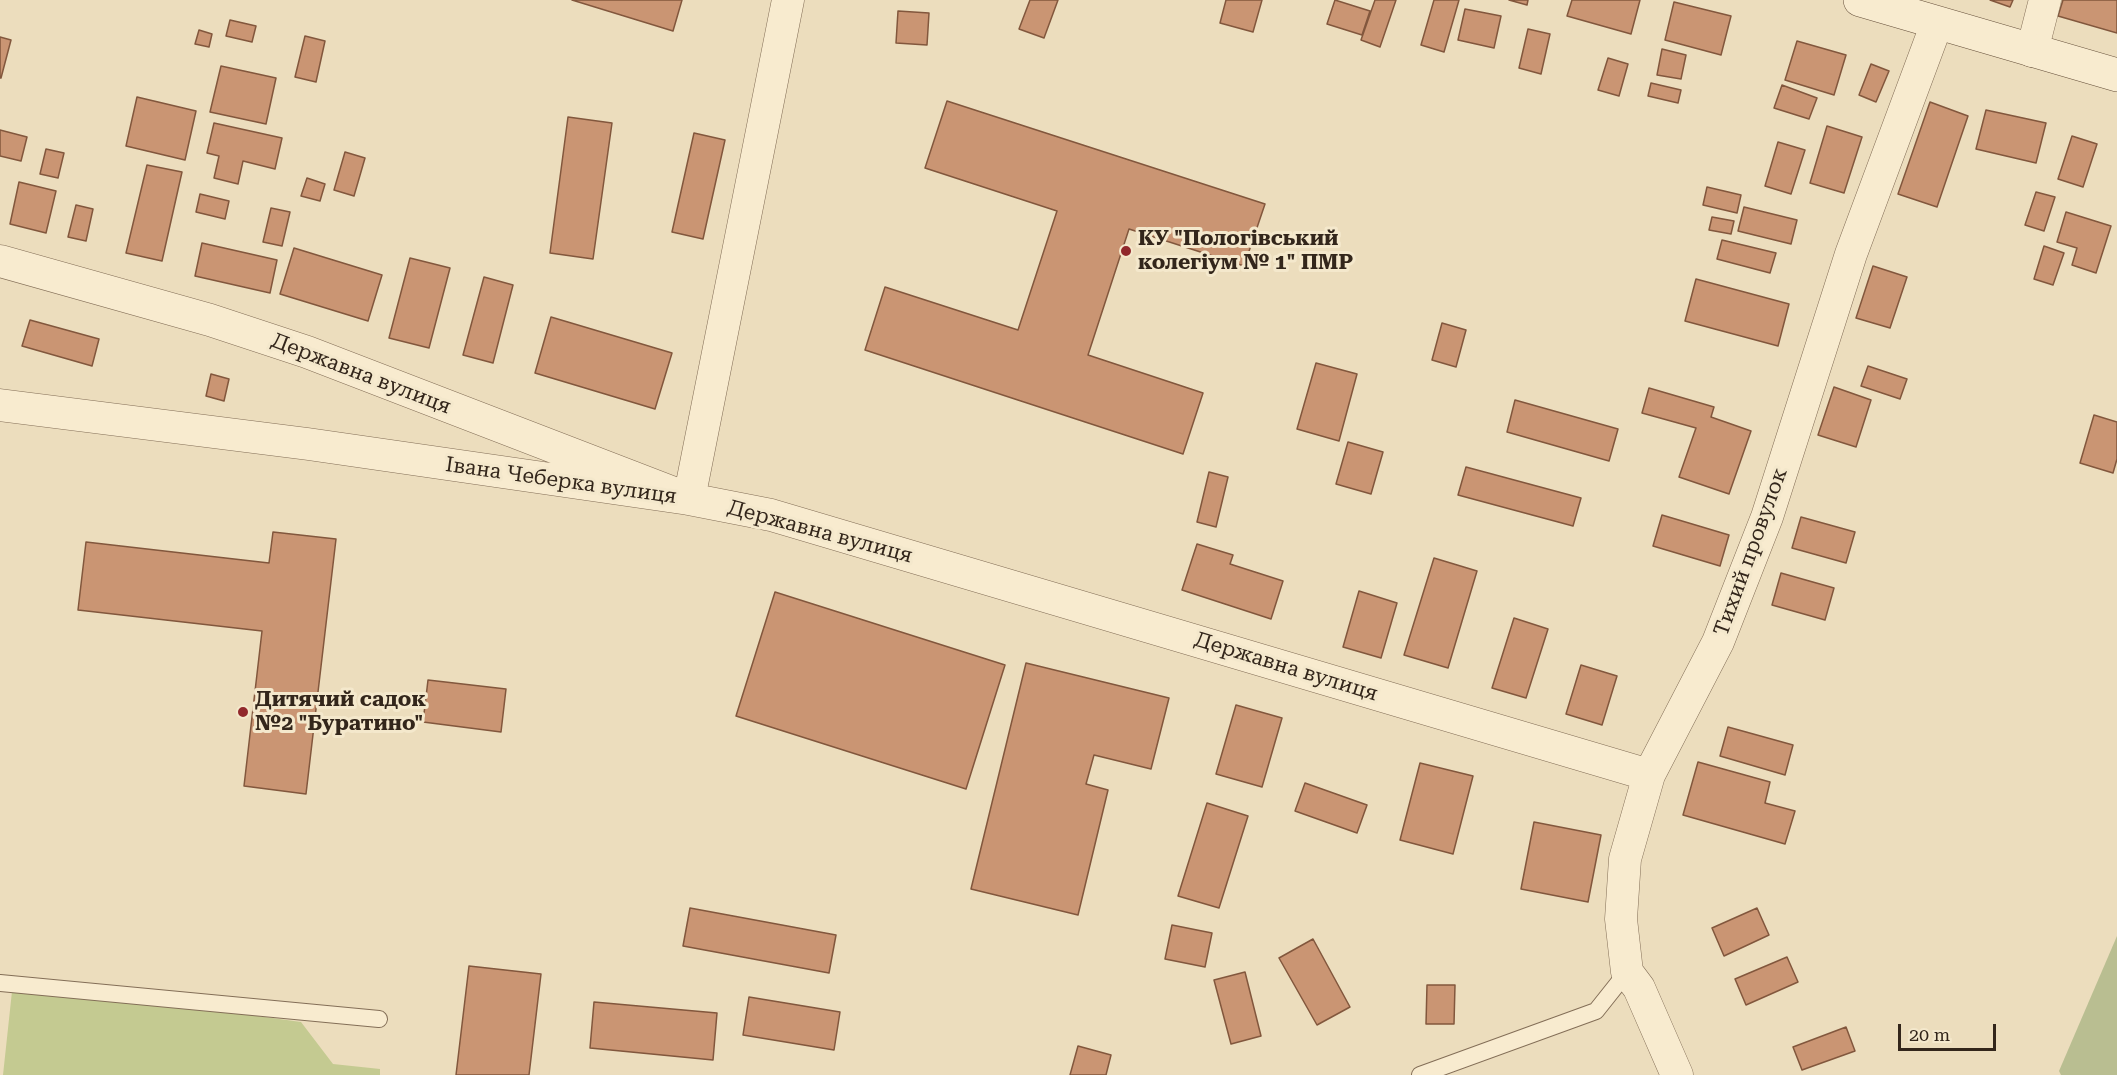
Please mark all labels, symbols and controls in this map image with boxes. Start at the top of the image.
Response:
place label: КУ "Пологівський колегіум № 1" ПМР [1138,226,1353,276]
marker: КУ "Пологівський колегіум № 1" ПМР [1119,244,1133,258]
street label: Державна вулиця [268,328,454,420]
street label: Івана Чеберка вулиця [444,452,678,510]
street label: Тихий провулок [1709,465,1793,639]
street label: Державна вулиця [725,495,915,569]
street label: Державна вулиця [1191,627,1381,707]
place label: Дитячий садок №2 "Буратино" [255,687,426,737]
marker: Дитячий садок №2 "Буратино" [236,705,250,719]
scale bar [1901,1012,1998,1050]
text: 20 m [1909,1024,1950,1045]

